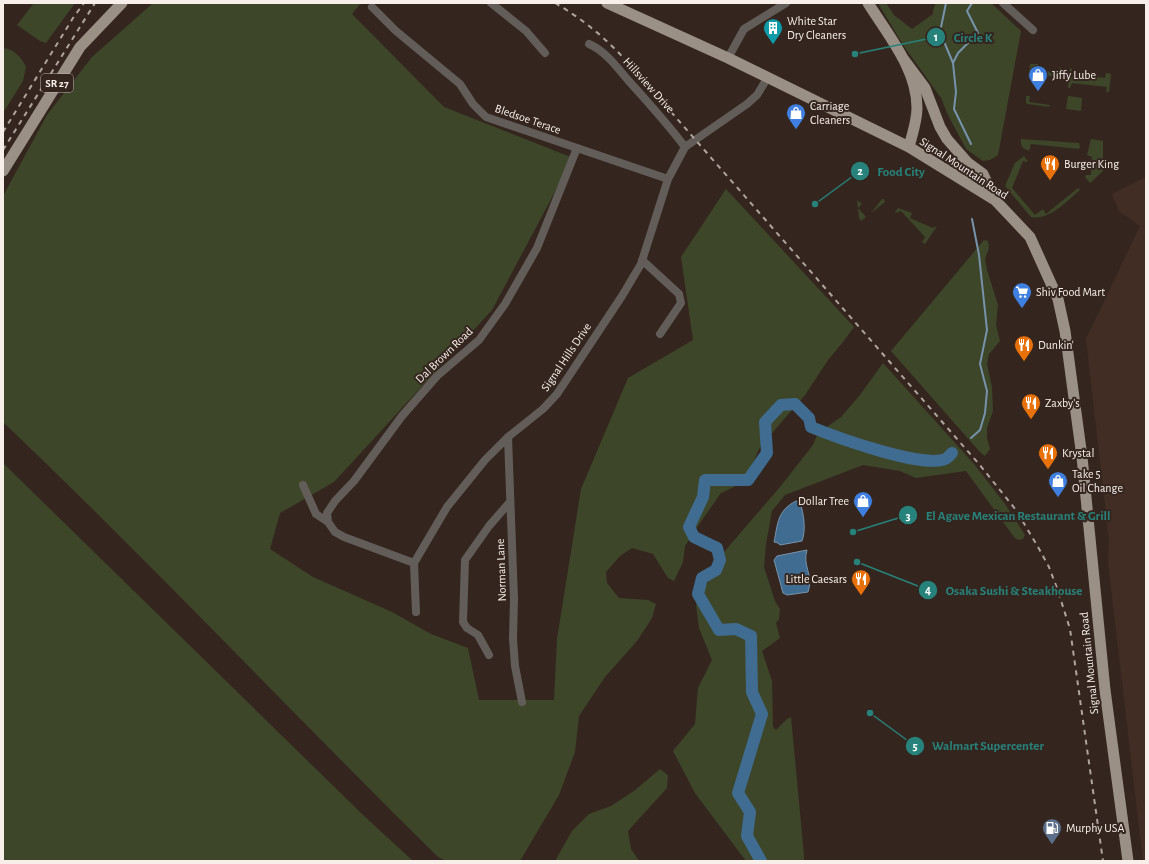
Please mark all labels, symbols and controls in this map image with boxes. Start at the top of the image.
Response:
place label: White Star Dry Cleaners [787,15,846,42]
building icon: White Star Dry Cleaners [762,17,784,45]
callout: Circle K [926,25,1000,50]
text: 1 [934,31,938,43]
text: Circle K [954,32,993,45]
street label: Hillsview Drive [621,55,677,115]
shop icon: Jiffy Lube [1027,64,1049,92]
place label: Jiffy Lube [1052,69,1096,82]
road number: SR 27 [41,74,73,92]
place label: Carriage Cleaners [810,100,850,126]
street label: Bledsoe Terace [493,102,563,136]
shop icon: Carriage Cleaners [785,102,807,130]
street label: Signal Mountain Road [918,135,1010,201]
restaurant icon: Burger King [1039,153,1061,181]
place label: Burger King [1064,158,1119,170]
callout: Food City [850,159,933,184]
text: 2 [857,165,863,177]
text: Food City [877,166,925,179]
supermarket icon: Shiv Food Mart [1011,281,1033,309]
place label: Shiv Food Mart [1036,286,1105,298]
street label: Signal Hills Drive [539,321,593,393]
street label: Dal Brown Road [413,325,475,385]
restaurant icon: Dunkin' [1013,334,1035,362]
place label: Dunkin' [1038,339,1074,351]
restaurant icon: Zaxby's [1020,392,1042,420]
place label: Zaxby's [1045,397,1080,410]
restaurant icon: Krystal [1037,442,1059,470]
place label: Krystal [1062,447,1094,460]
place label: Take 5 Oil Change [1072,468,1123,494]
shop icon: Take 5 Oil Change [1047,470,1069,498]
shop icon: Dollar Tree [852,490,874,518]
place label: Dollar Tree [798,495,849,507]
callout: El Agave Mexican Restaurant & Grill [898,503,1118,528]
text: 3 [905,510,911,522]
text: El Agave Mexican Restaurant & Grill [926,510,1110,523]
street label: Norman Lane [494,538,508,602]
restaurant icon: Little Caesars [850,568,872,596]
place label: Little Caesars [785,573,847,585]
callout: Osaka Sushi & Steakhouse [918,578,1091,603]
text: 4 [925,584,931,596]
text: Osaka Sushi & Steakhouse [946,585,1082,598]
street label: Signal Mountain Road [1078,611,1100,715]
callout: Walmart Supercenter [905,733,1052,758]
text: 5 [912,740,918,752]
text: Walmart Supercenter [932,740,1044,753]
fuel station icon: Murphy USA [1041,817,1063,845]
place label: Murphy USA [1066,822,1125,835]

